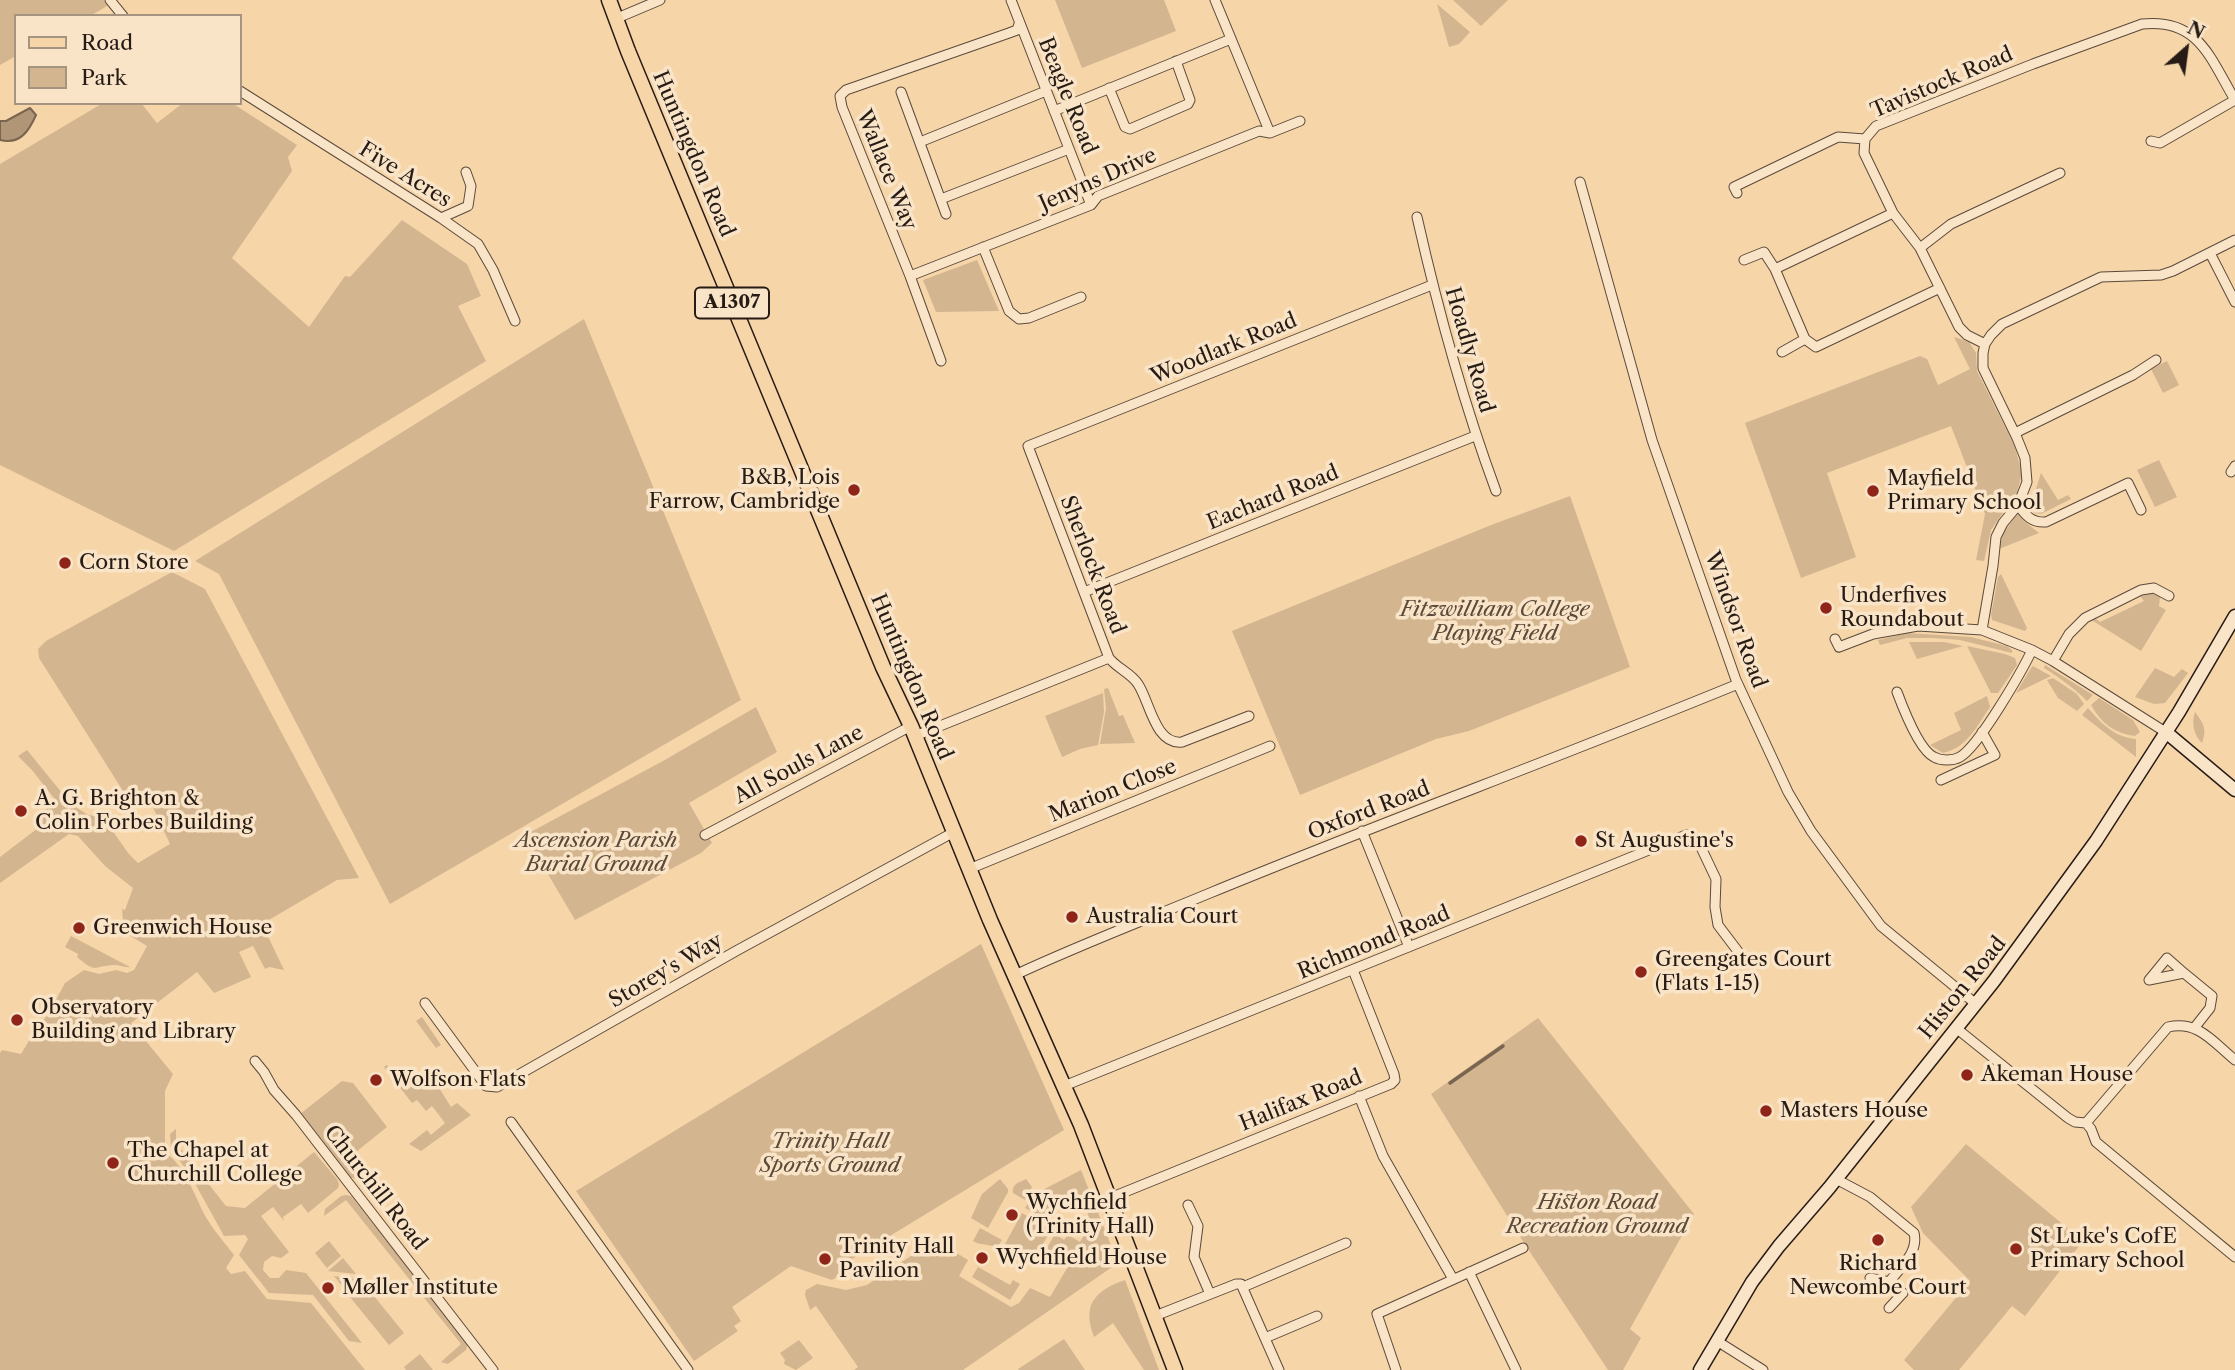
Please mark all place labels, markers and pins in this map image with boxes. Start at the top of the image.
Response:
place label: B&B, Lois Farrow, Cambridge [649,465,840,515]
place label: Mayfield Primary School [1887,466,2042,516]
marker: B&B, Lois Farrow, Cambridge [846,482,862,498]
marker: Mayfield Primary School [1865,483,1881,499]
place label: Corn Store [79,550,189,576]
marker: Corn Store [57,555,73,571]
place label: Underfives Roundabout [1840,583,1964,633]
marker: Underfives Roundabout [1818,600,1834,616]
place label: A. G. Brighton & Colin Forbes Building [35,786,253,836]
marker: A. G. Brighton & Colin Forbes Building [13,803,29,819]
place label: St Augustine's [1595,828,1734,854]
marker: St Augustine's [1573,833,1589,849]
place label: Australia Court [1086,904,1238,930]
marker: Australia Court [1064,909,1080,925]
place label: Greenwich House [93,915,272,941]
marker: Greenwich House [71,920,87,936]
place label: Greengates Court (Flats 1-15) [1655,947,1831,997]
marker: Greengates Court (Flats 1-15) [1633,964,1649,980]
place label: Observatory Building and Library [31,995,236,1045]
marker: Observatory Building and Library [9,1012,25,1028]
place label: Akeman House [1981,1062,2133,1088]
place label: Wolfson Flats [390,1067,526,1093]
marker: Akeman House [1959,1067,1975,1083]
marker: Wolfson Flats [368,1072,384,1088]
place label: Masters House [1780,1098,1928,1124]
marker: Masters House [1758,1103,1774,1119]
place label: The Chapel at Churchill College [127,1138,303,1188]
marker: The Chapel at Churchill College [105,1155,121,1171]
place label: Wychfield (Trinity Hall) [1026,1190,1154,1240]
marker: Wychfield (Trinity Hall) [1004,1207,1020,1223]
place label: St Luke's CofE Primary School [2030,1224,2185,1274]
marker: Richard Newcombe Court [1870,1232,1886,1248]
place label: Trinity Hall Pavilion [839,1234,954,1284]
marker: St Luke's CofE Primary School [2008,1241,2024,1257]
place label: Wychfield House [996,1245,1167,1271]
marker: Wychfield House [974,1250,990,1266]
marker: Trinity Hall Pavilion [817,1251,833,1267]
place label: Richard Newcombe Court [1790,1251,1966,1301]
place label: Møller Institute [342,1275,498,1301]
marker: Møller Institute [320,1280,336,1296]

